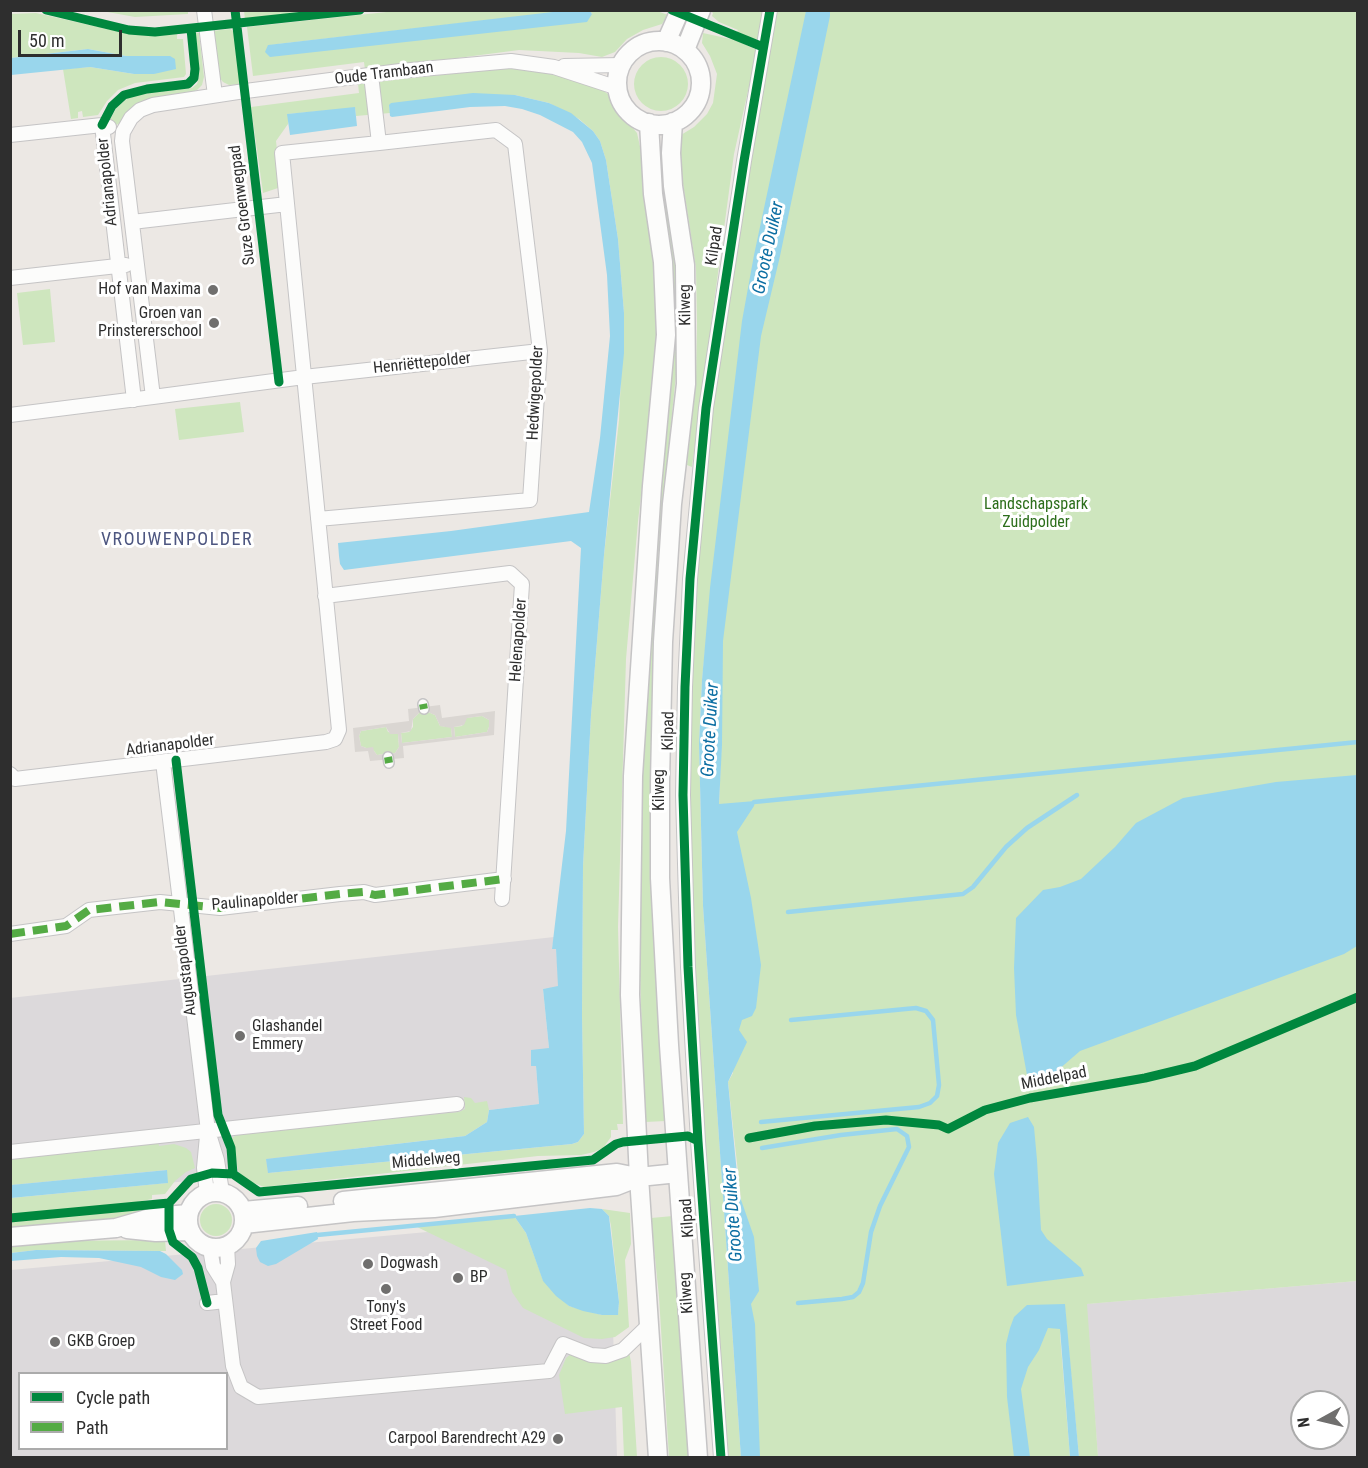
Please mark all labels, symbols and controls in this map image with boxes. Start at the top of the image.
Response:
scale bar [21,18,124,56]
text: 50 m [29,30,64,51]
street label: Oude Trambaan [333,58,435,90]
street label: Adrianapolder [94,137,122,227]
street label: Suze Groenwegpad [226,144,260,266]
water label: Groote Duiker [749,200,789,296]
street label: Kilpad [702,225,728,267]
place label: Hof van Maxima [98,280,201,300]
marker: Hof van Maxima [206,283,220,297]
street label: Kilweg [676,284,696,326]
place label: Groen van Prinstererschool [98,304,202,342]
marker: Groen van Prinstererschool [207,316,221,330]
street label: Hedwigepolder [524,345,548,441]
street label: Henriëttepolder [372,349,472,379]
park label: Landschapspark Zuidpolder [984,495,1088,533]
district label: VROUWENPOLDER [101,529,253,551]
street label: Helenapolder [506,597,532,683]
water label: Groote Duiker [698,682,724,778]
street label: Kilpad [659,711,679,751]
street label: Adrianapolder [125,731,215,761]
street label: Kilweg [650,769,670,811]
street label: Paulinapolder [211,889,299,915]
street label: Augustapolder [171,923,201,1017]
place label: Glashandel Emmery [252,1017,322,1055]
marker: Glashandel Emmery [233,1029,247,1043]
street label: Middelpad [1020,1063,1088,1095]
street label: Middelweg [391,1148,461,1174]
water label: Groote Duiker [720,1167,748,1263]
street label: Kilpad [677,1198,699,1238]
place label: Dogwash [380,1254,438,1274]
marker: Dogwash [361,1257,375,1271]
place label: BP [470,1268,488,1288]
marker: BP [451,1271,465,1285]
street label: Kilweg [676,1271,698,1315]
marker: Tony's Street Food [379,1282,393,1296]
place label: Tony's Street Food [350,1298,422,1336]
place label: GKB Groep [67,1332,135,1352]
marker: GKB Groep [48,1335,62,1349]
legend [18,1372,228,1450]
text: Cycle path [76,1387,150,1408]
north arrow [1290,1390,1350,1450]
text: N [1294,1416,1314,1428]
text: Path [76,1417,109,1438]
place label: Carpool Barendrecht A29 [388,1429,546,1449]
marker: Carpool Barendrecht A29 [551,1432,565,1446]

